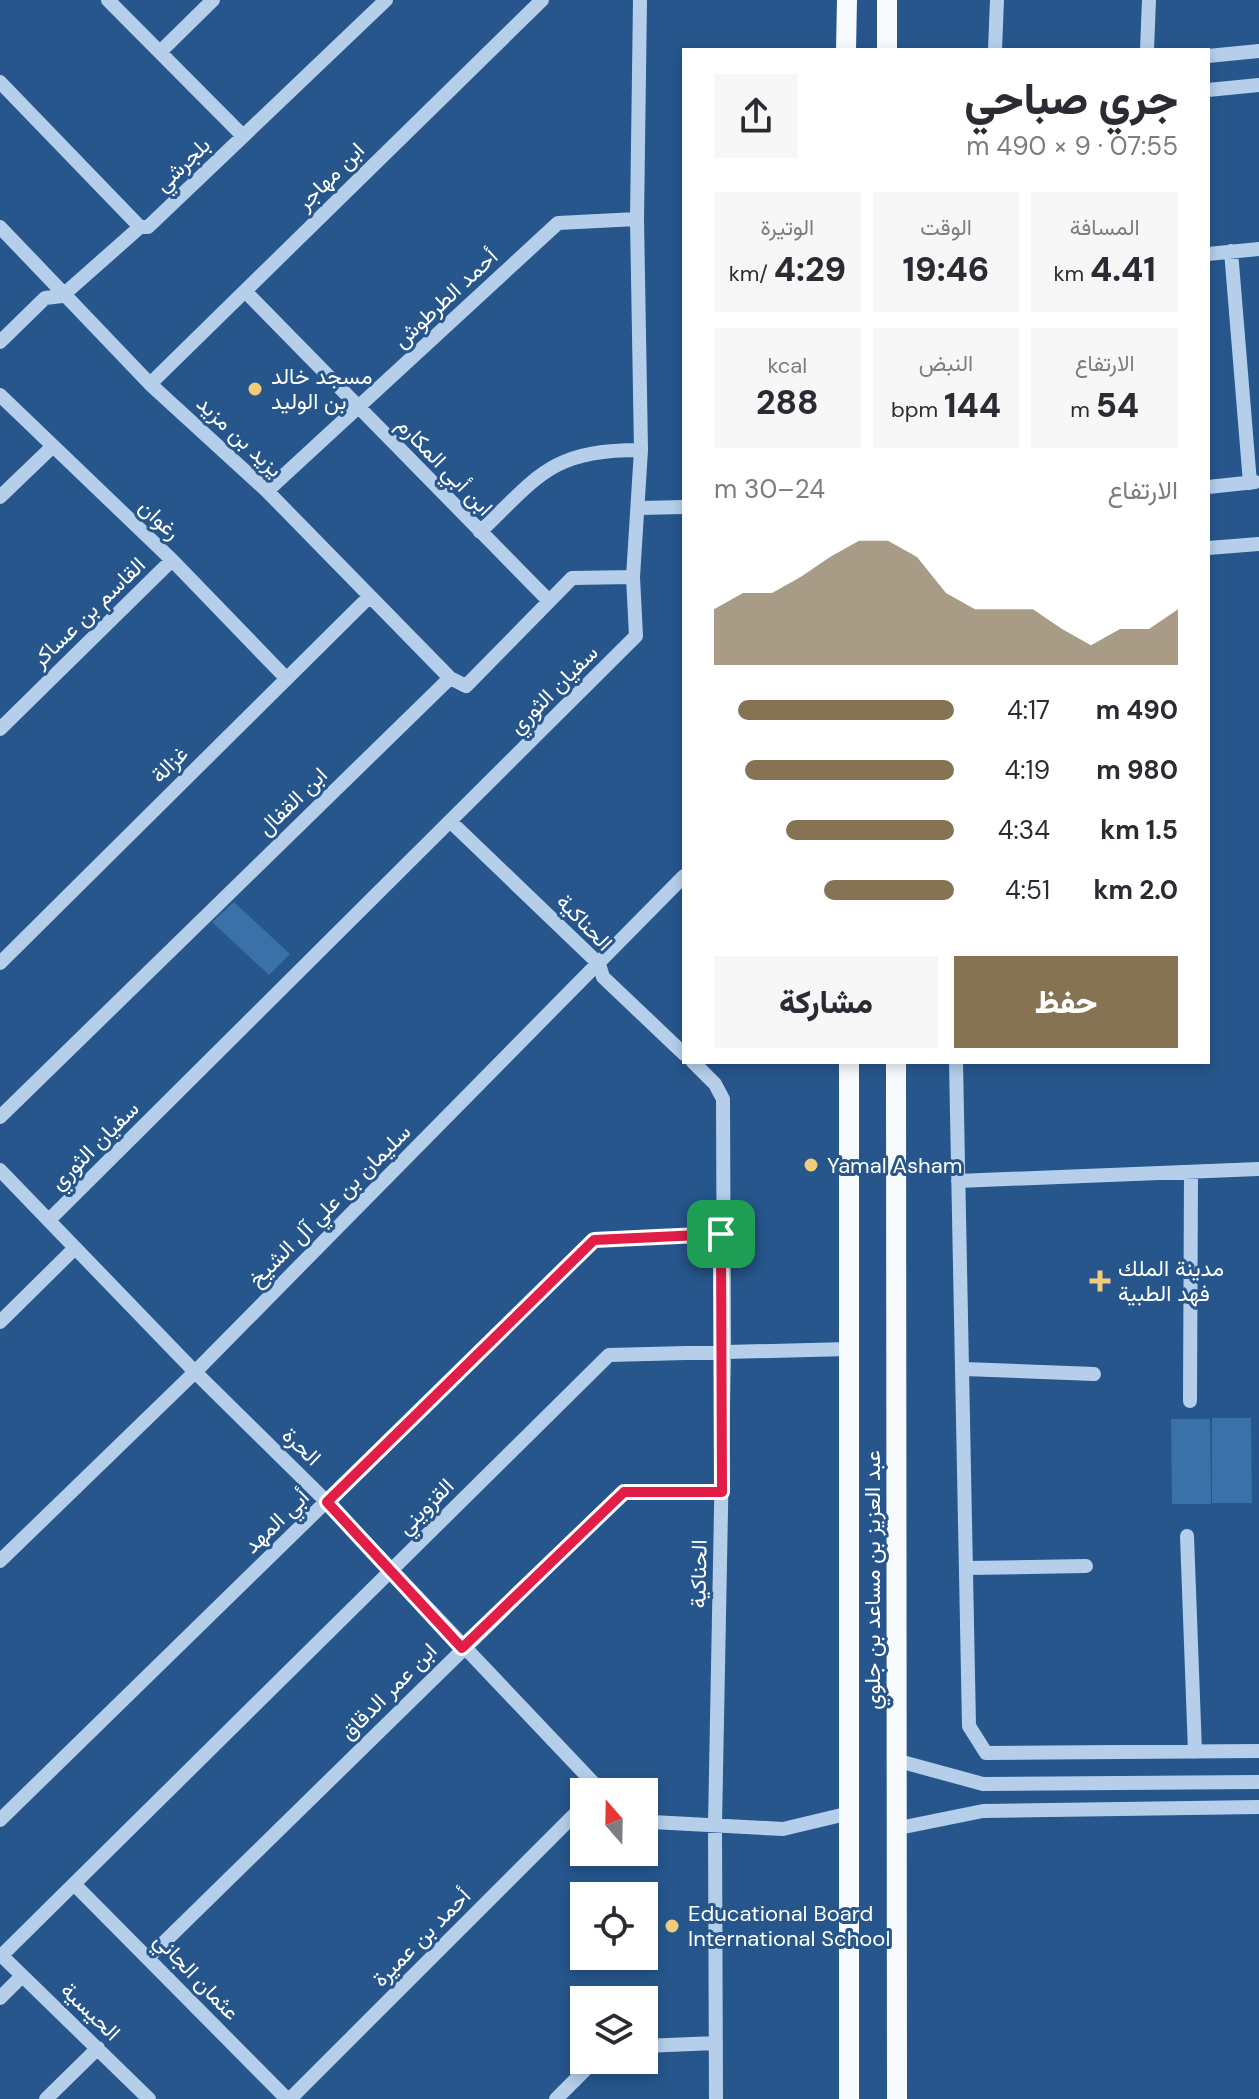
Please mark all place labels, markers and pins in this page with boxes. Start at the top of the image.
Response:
place label: مسجد خالد بن الوليد [271,362,372,416]
marker: مسجد خالد بن الوليد [246,380,264,398]
place label: Yamal Asham [827,1151,962,1180]
marker: Yamal Asham [802,1156,820,1174]
pin [687,1200,755,1268]
place label: مدينة الملك فهد الطبية [1118,1254,1224,1308]
marker: مدينة الملك فهد الطبية [1089,1270,1111,1292]
place label: Educational Board International School [688,1899,890,1953]
marker: Educational Board International School [663,1917,681,1935]

